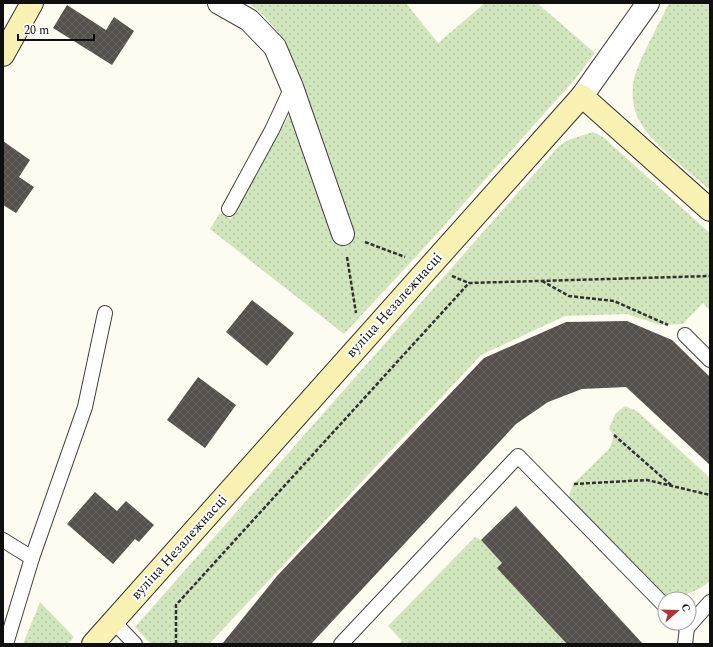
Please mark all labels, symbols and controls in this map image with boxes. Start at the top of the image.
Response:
scale bar [18,16,94,42]
text: 20 m [24,21,49,40]
street label: вуліца Незалежнасці [341,248,447,362]
street label: вуліца Незалежнасці [126,490,232,604]
north arrow [657,591,697,631]
text: С [677,601,695,614]

